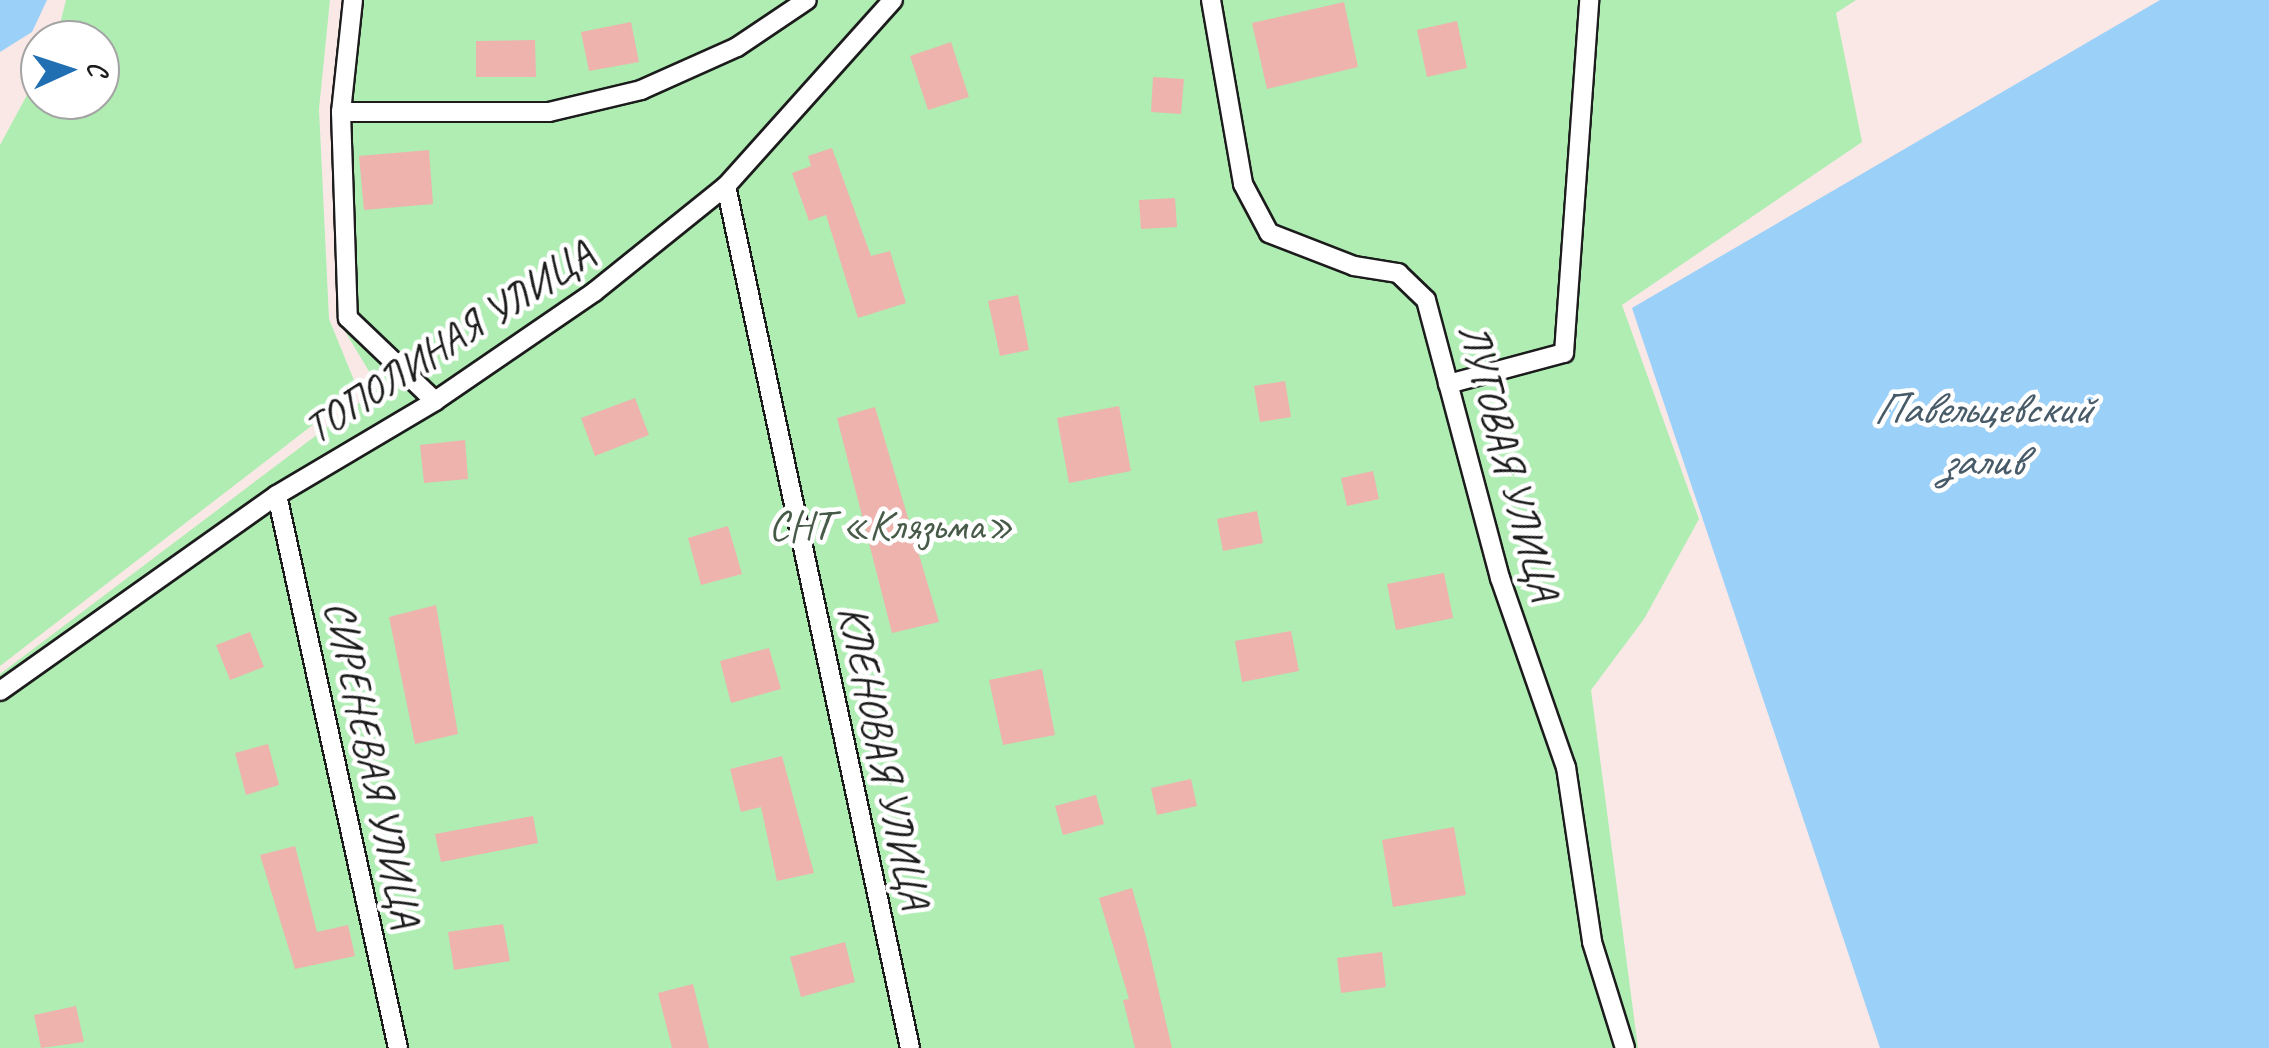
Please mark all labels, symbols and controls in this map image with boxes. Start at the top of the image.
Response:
north arrow [20,20,120,120]
text: С [81,61,116,76]
street label: ТОПОЛИНАЯ УЛИЦА [295,230,603,454]
street label: ЛУГОВАЯ УЛИЦА [1447,319,1569,605]
water label: Павельцевский залив [1873,382,2091,488]
park label: СНТ «Клязьма» [768,501,1014,551]
street label: СИРЕНЕВАЯ УЛИЦА [313,597,431,931]
street label: КЛЕНОВАЯ УЛИЦА [826,601,940,913]

